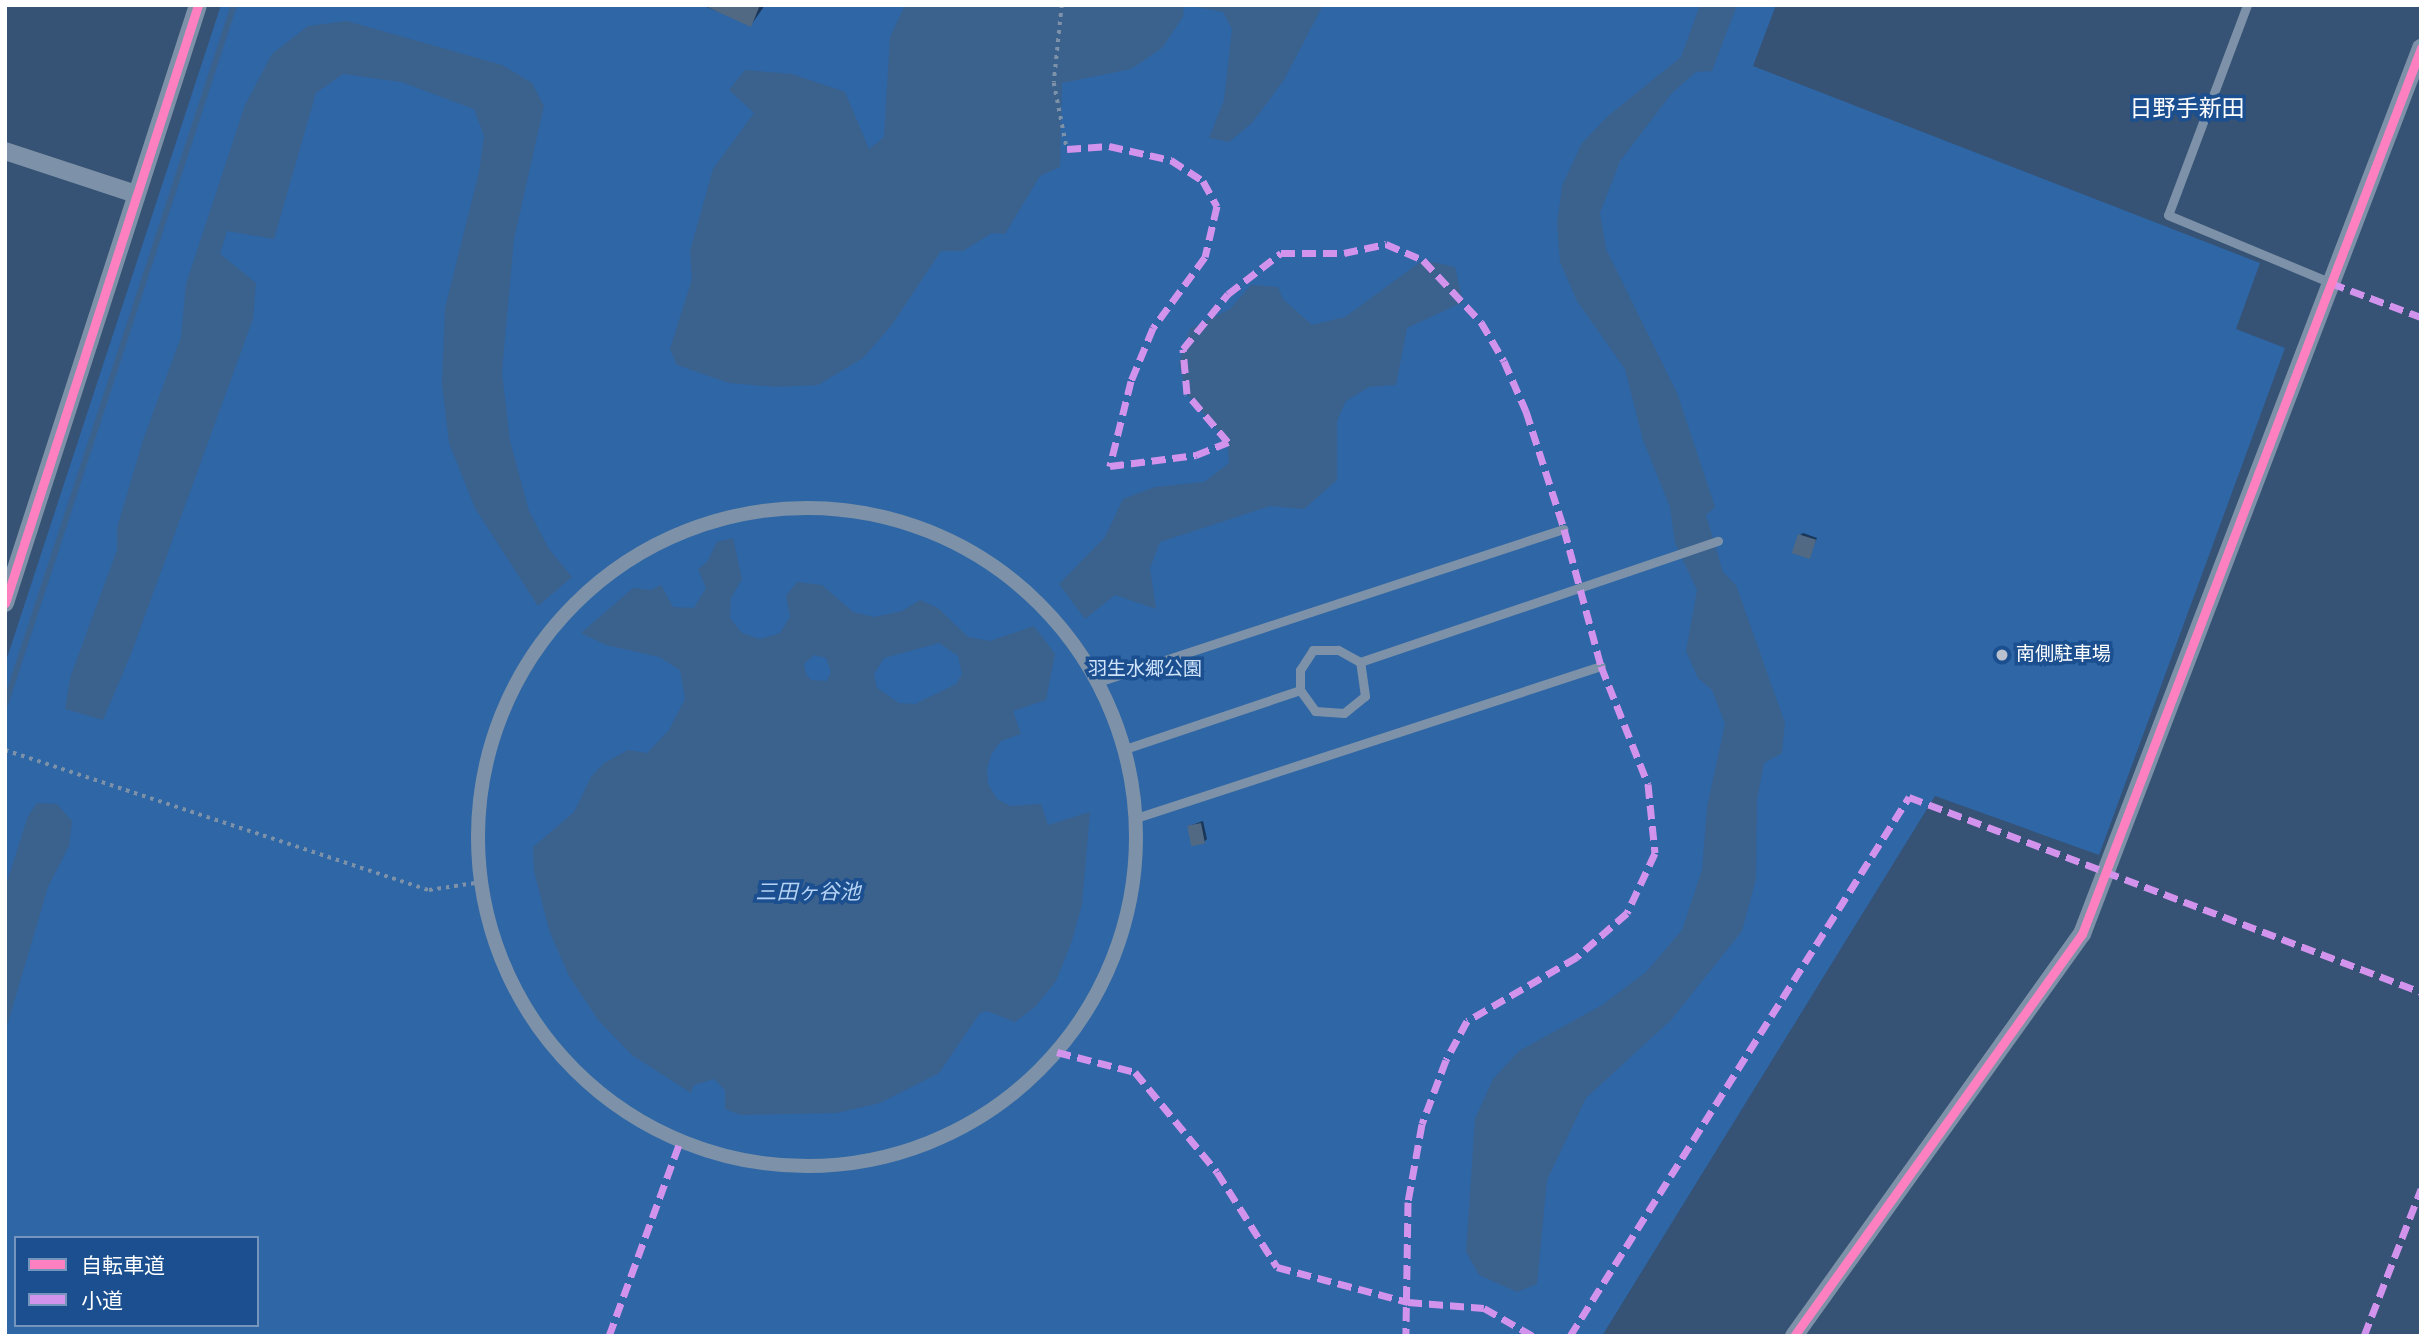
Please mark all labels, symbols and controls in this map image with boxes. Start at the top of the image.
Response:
district label: 日野手新田 [2130,95,2244,123]
place label: 南側駐車場 [2016,644,2111,666]
marker: 南側駐車場 [1994,647,2010,663]
park label: 羽生水郷公園 [1088,659,1202,681]
water label: 三田ヶ谷池 [756,879,860,905]
legend [14,1236,259,1327]
text: 自転車道 [81,1251,165,1281]
text: 小道 [81,1286,123,1316]

